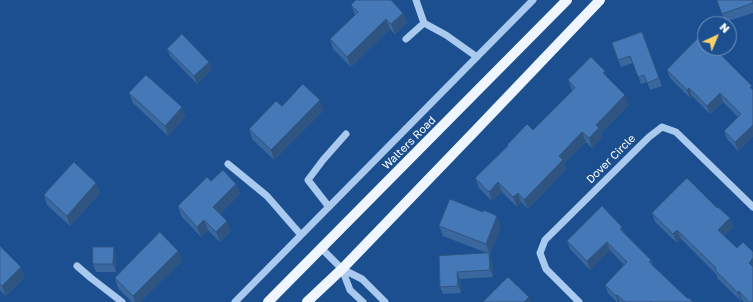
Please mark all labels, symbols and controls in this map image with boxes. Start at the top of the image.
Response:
north arrow [697,16,737,56]
text: N [717,20,733,35]
street label: Walters Road [380,114,438,172]
street label: Dover Circle [584,132,638,186]

